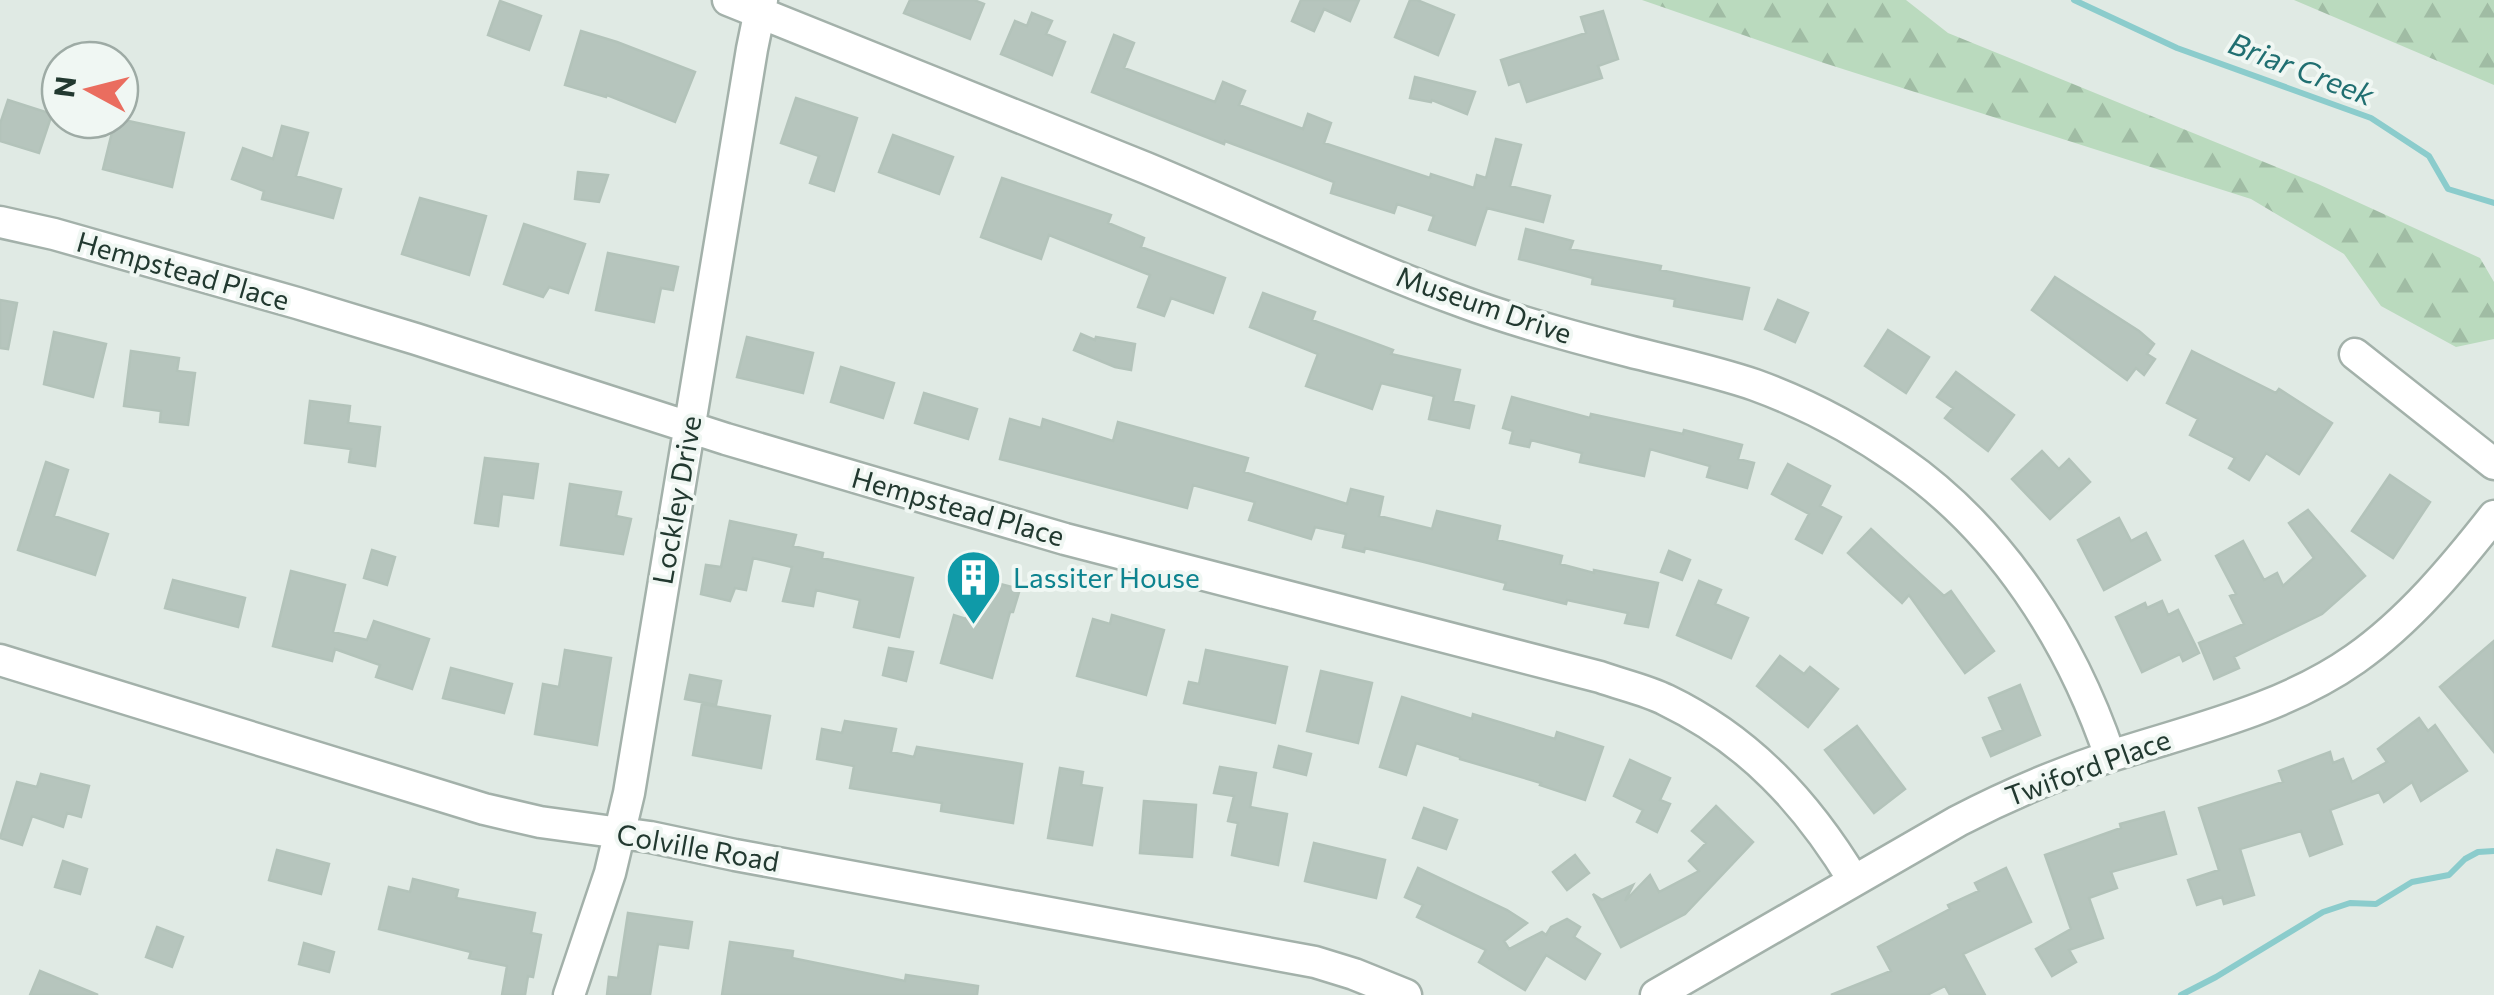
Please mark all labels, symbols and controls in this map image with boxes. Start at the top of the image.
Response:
water label: Briar Creek [2224,23,2380,113]
north arrow [40,40,140,140]
text: N [46,74,82,99]
street label: Hempstead Place [73,223,293,317]
street label: Museum Drive [1392,258,1576,350]
street label: Lockley Drive [644,413,708,587]
street label: Hempstead Place [848,459,1068,553]
building icon: Lassiter House [944,548,1004,627]
place label: Lassiter House [1013,560,1200,594]
street label: Twiford Place [2001,721,2175,813]
street label: Colville Road [614,816,782,878]

